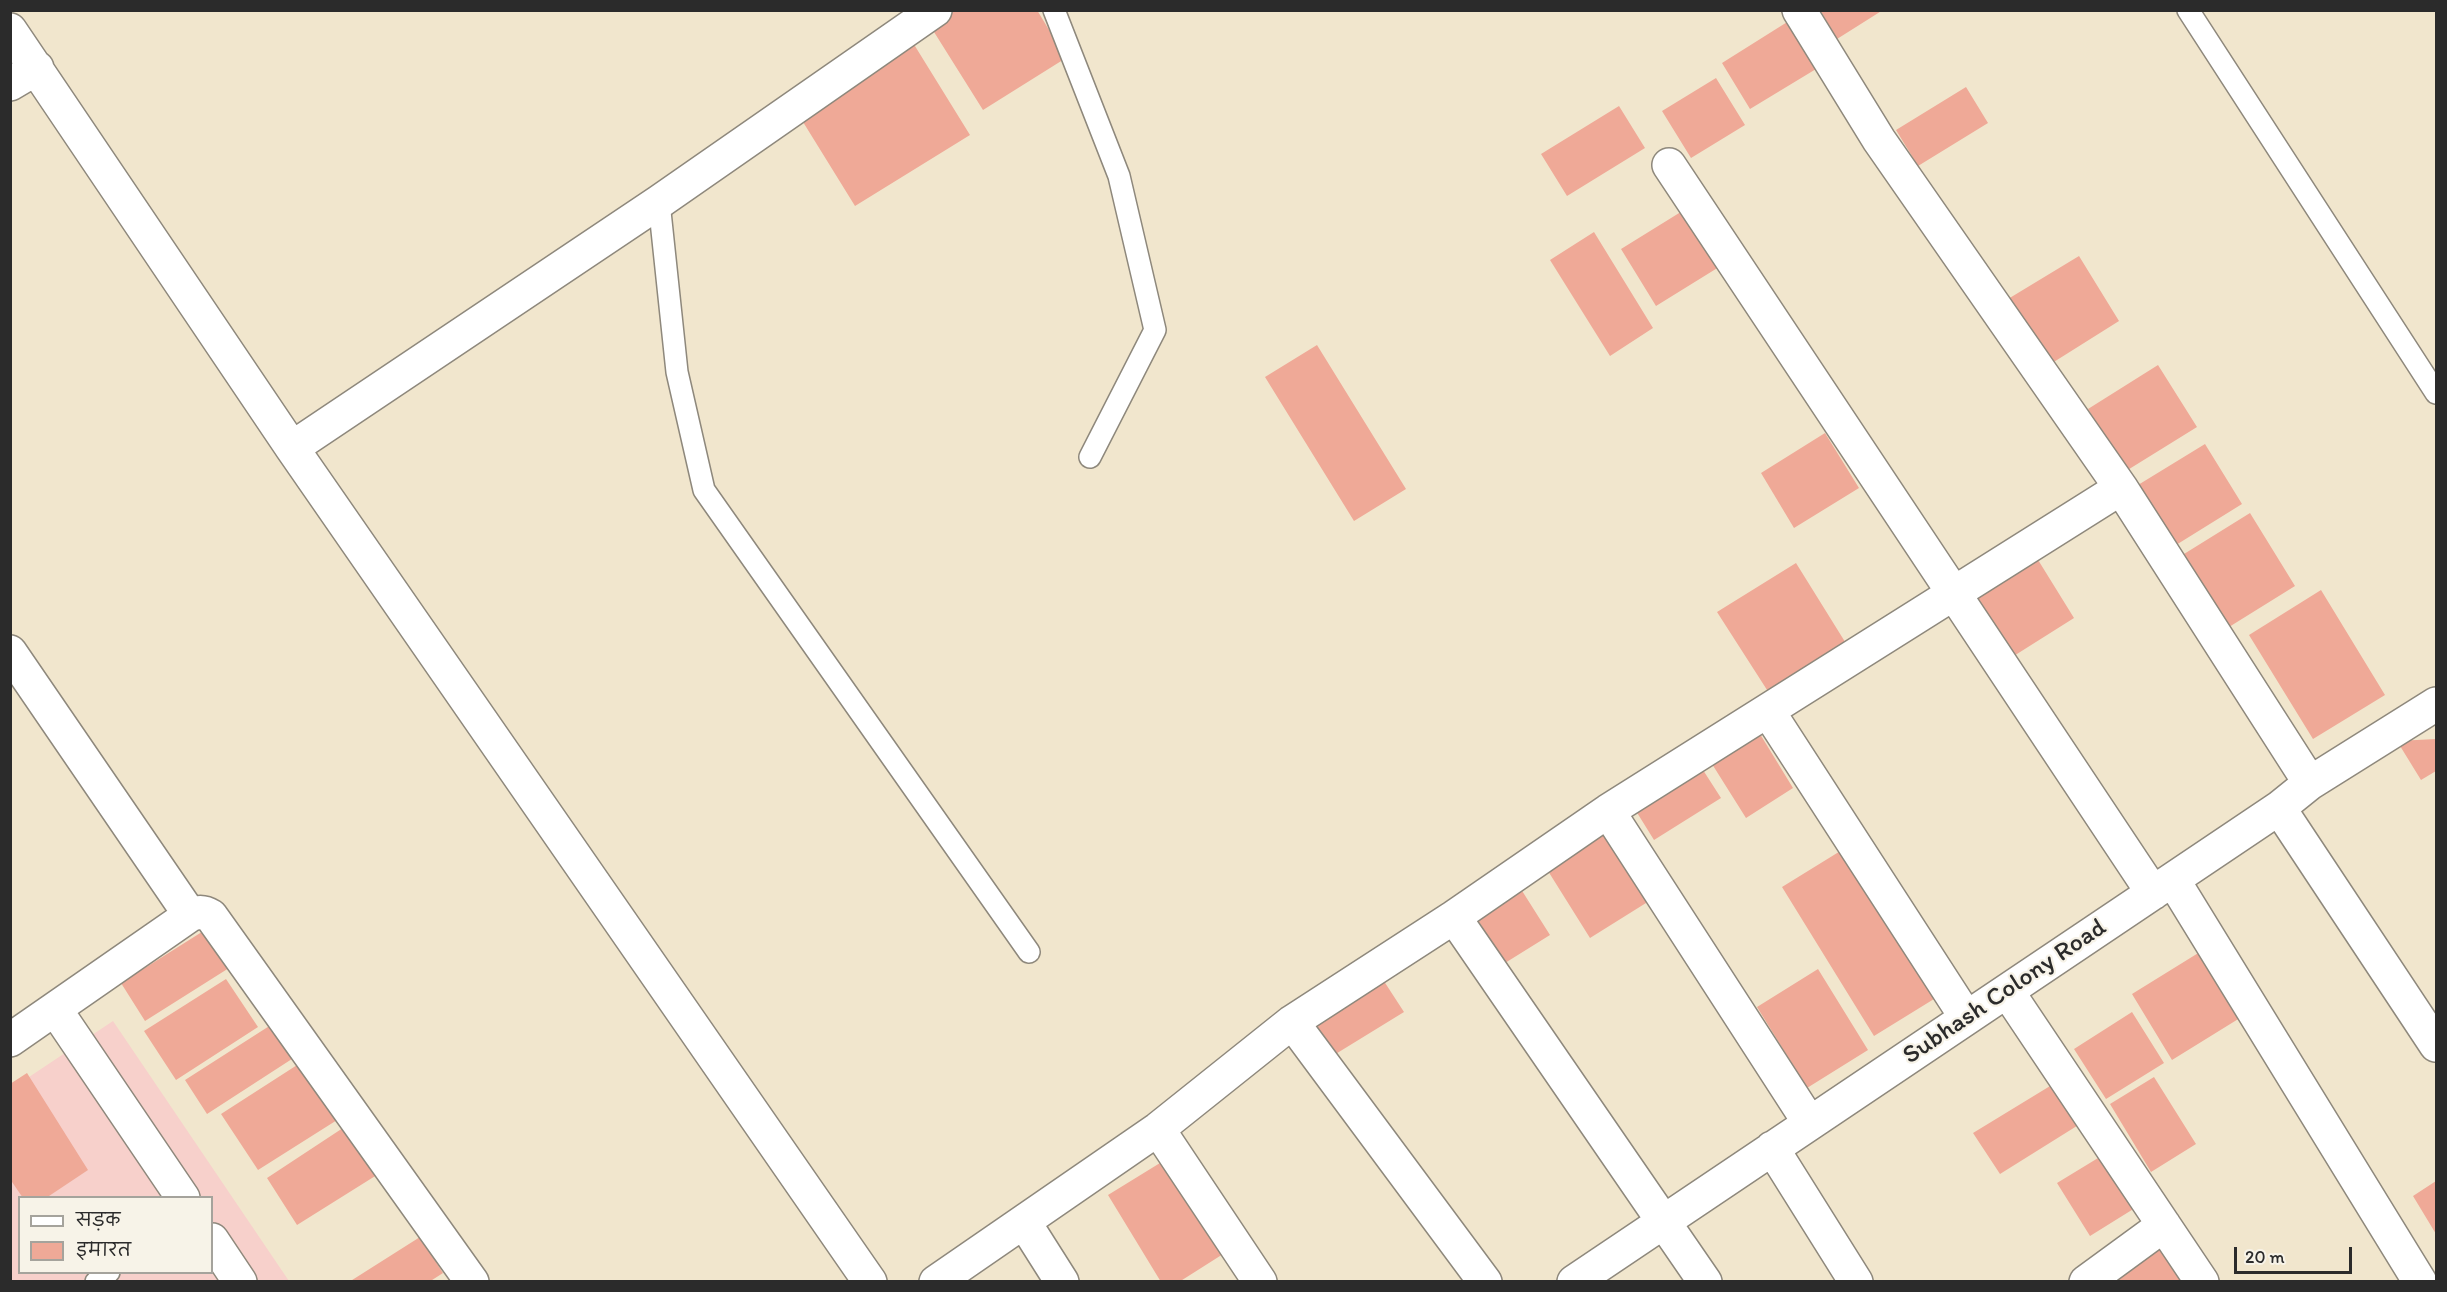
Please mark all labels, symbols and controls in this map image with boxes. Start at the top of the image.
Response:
street label: Subhash Colony Road [1897,912,2113,1072]
legend [18,1196,213,1274]
text: सड़क [76,1209,120,1231]
scale bar [2237,1235,2356,1273]
text: इमारत [76,1239,131,1261]
text: 20 m [2245,1246,2285,1268]

